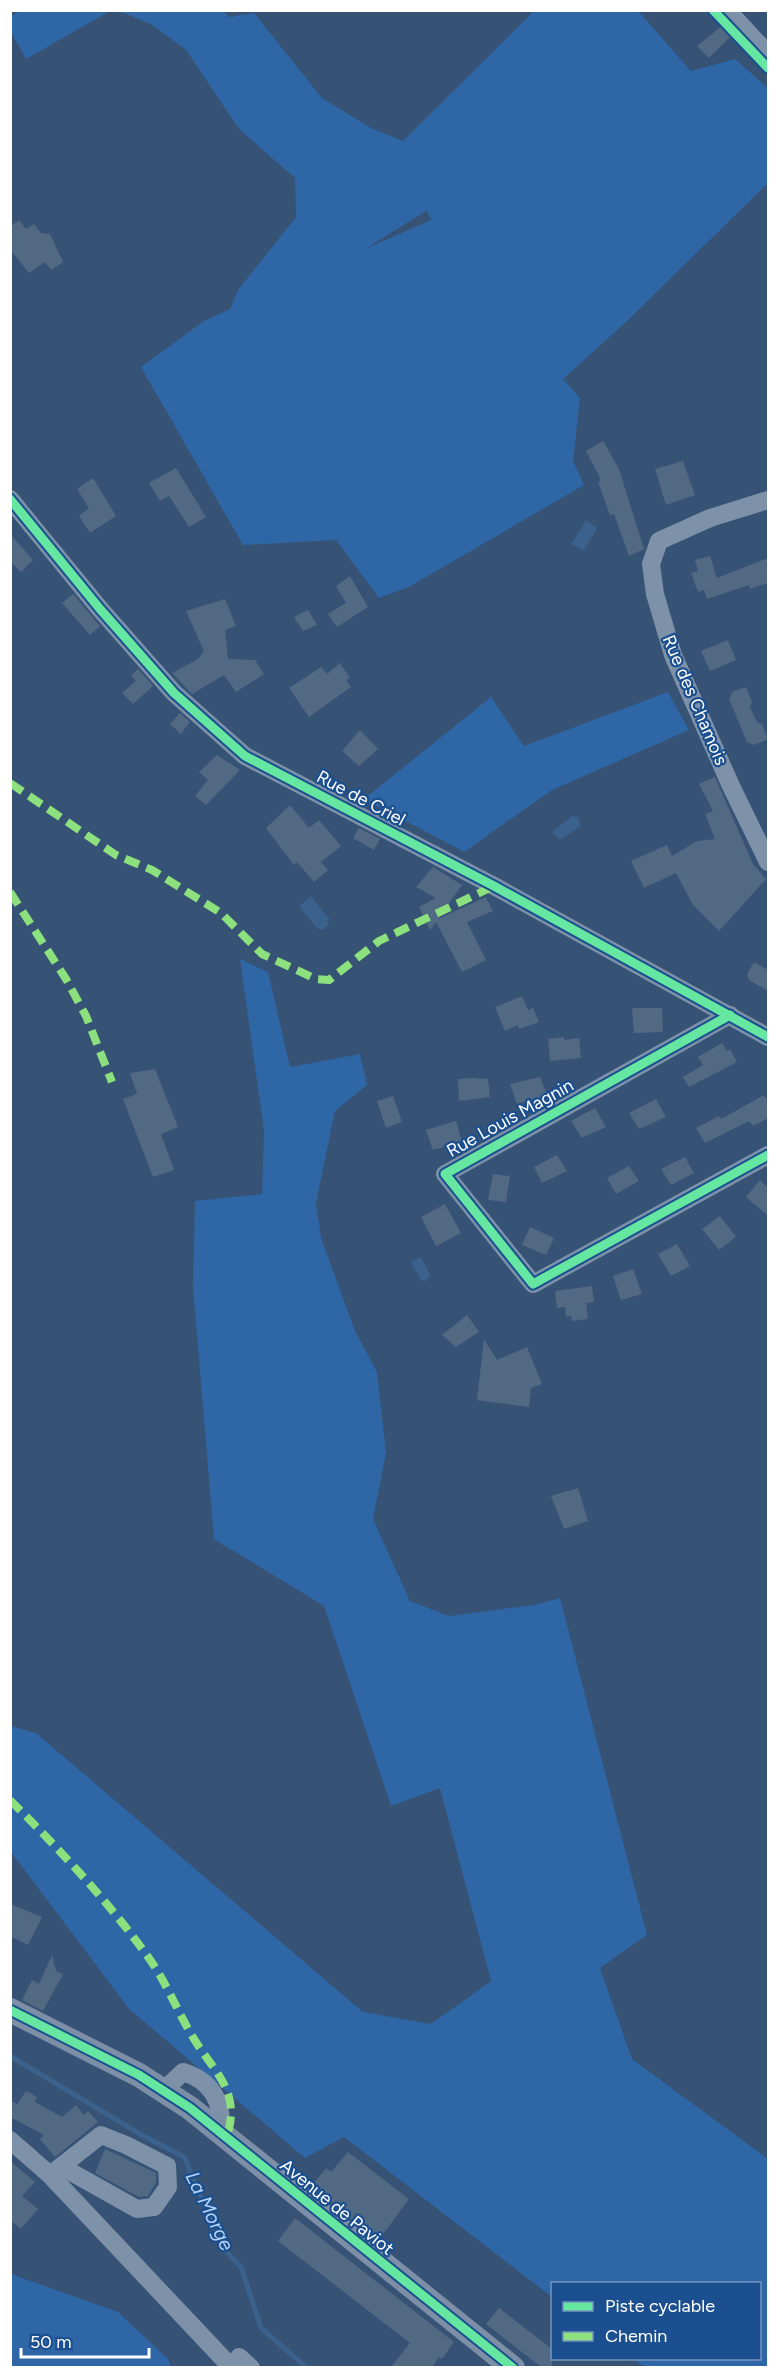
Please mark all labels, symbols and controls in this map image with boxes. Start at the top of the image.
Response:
street label: Rue des Chamois [658,632,732,768]
street label: Rue de Criel [313,765,409,831]
street label: Rue Louis Magnin [443,1074,577,1162]
street label: Avenue de Paviot [276,2154,399,2260]
water label: La Morge [181,2167,239,2255]
legend [551,2282,761,2360]
text: Piste cyclable [605,2295,715,2317]
scale bar [21,2321,148,2359]
text: Chemin [605,2325,667,2347]
text: 50 m [30,2331,72,2353]

